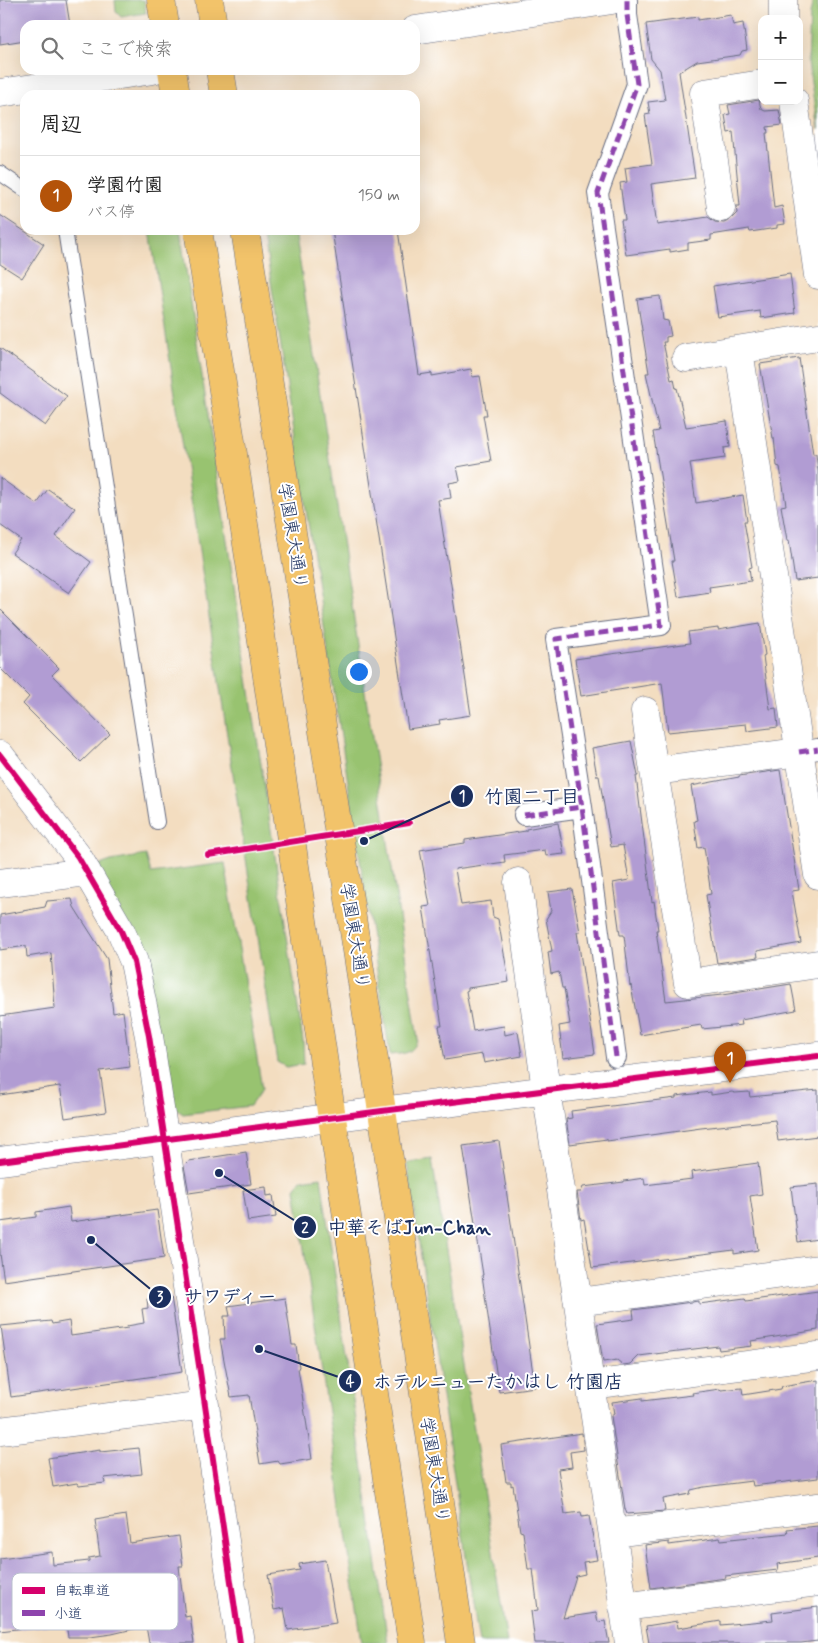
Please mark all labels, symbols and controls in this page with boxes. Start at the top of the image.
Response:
map controls [758,15,803,105]
button: + [758,15,803,60]
search box [20,20,420,75]
icon: search [38,34,66,62]
text: ここで検索 [78,37,173,62]
button: − [758,60,803,105]
text: 周辺 [40,111,82,139]
text: 学園竹園 [87,173,163,198]
text: 1 [52,185,60,206]
text: 150 m [358,185,400,206]
text: バス停 [87,202,135,223]
street label: 学園東大通り [272,481,312,591]
your location [346,659,372,685]
callout: 竹園二丁目 [450,779,590,813]
text: 竹園二丁目 [484,785,580,810]
text: 1 [459,787,465,807]
street label: 学園東大通り [334,881,374,991]
pin: 1 [714,1042,746,1083]
callout: 中華そばJun-Chan [292,1210,500,1244]
text: 中華そばJun-Chan [327,1216,491,1241]
text: 2 [301,1219,309,1239]
callout: サワディー [148,1280,288,1314]
text: サワディー [184,1285,276,1310]
text: 3 [157,1288,164,1308]
callout: ホテルニューたかはし 竹園店 [337,1364,634,1398]
text: ホテルニューたかはし 竹園店 [373,1370,623,1395]
text: 4 [346,1372,355,1392]
street label: 学園東大通り [414,1415,454,1525]
legend [12,1573,178,1630]
text: 自転車道 [54,1582,110,1600]
text: 小道 [54,1605,82,1623]

